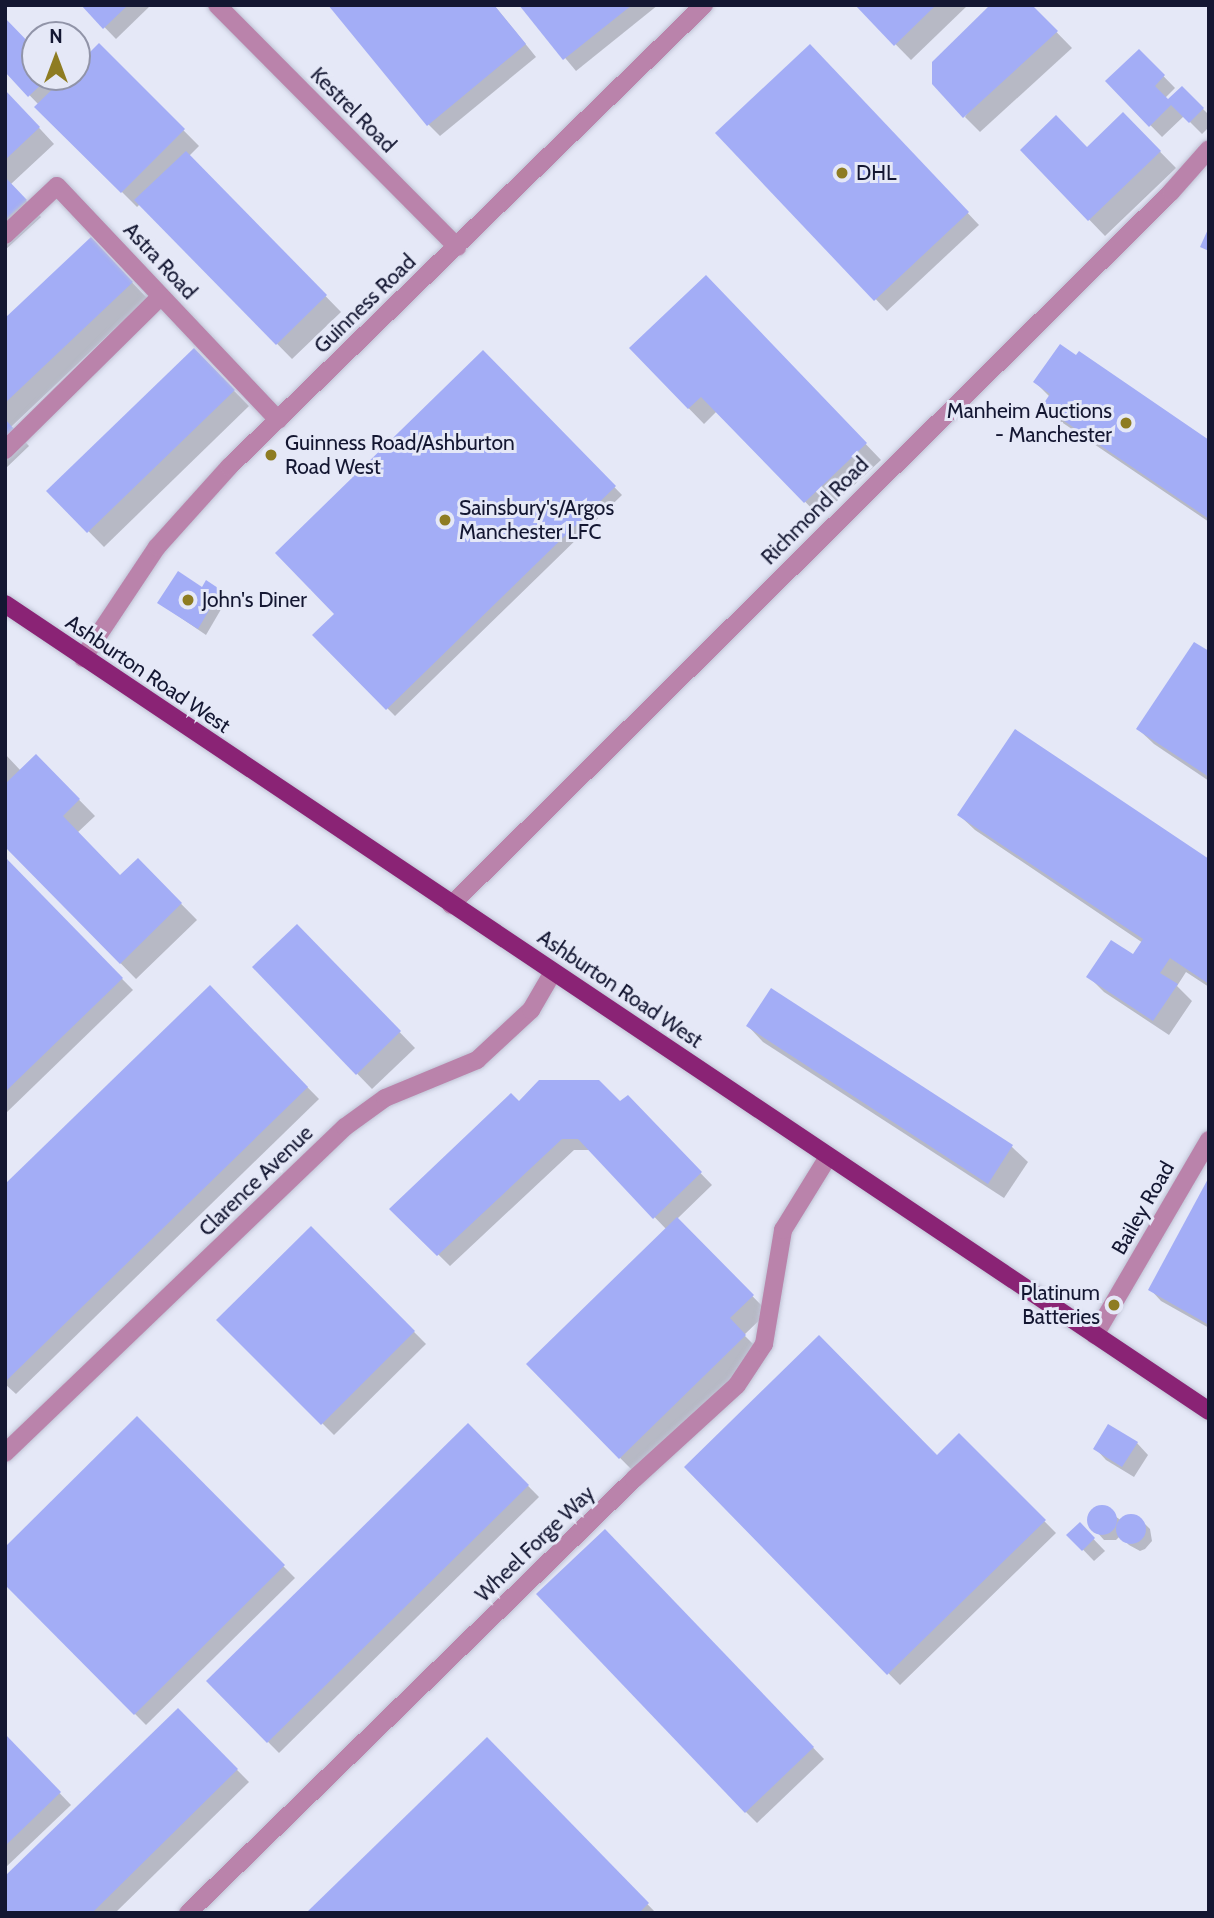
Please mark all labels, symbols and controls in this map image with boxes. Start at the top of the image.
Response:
north arrow [21,21,91,91]
text: N [49,25,63,48]
street label: Kestrel Road [305,62,401,158]
place label: DHL [856,160,897,186]
marker: DHL [834,165,850,181]
street label: Astra Road [118,217,202,305]
street label: Guinness Road [309,249,421,359]
place label: Manheim Auctions - Manchester [947,398,1112,448]
marker: Manheim Auctions - Manchester [1118,415,1134,431]
place label: Guinness Road/Ashburton Road West [285,430,515,480]
marker: Guinness Road/Ashburton Road West [263,447,279,463]
street label: Richmond Road [756,452,874,570]
place label: Sainsbury's/Argos Manchester LFC [459,495,614,545]
marker: Sainsbury's/Argos Manchester LFC [437,512,453,528]
place label: John's Diner [202,587,307,613]
marker: John's Diner [180,592,196,608]
street label: Ashburton Road West [61,610,235,738]
street label: Ashburton Road West [533,925,707,1053]
street label: Clarence Avenue [194,1120,318,1242]
street label: Bailey Road [1106,1157,1180,1259]
place label: Platinum Batteries [1021,1280,1100,1330]
marker: Platinum Batteries [1106,1297,1122,1313]
street label: Wheel Forge Way [470,1481,600,1607]

